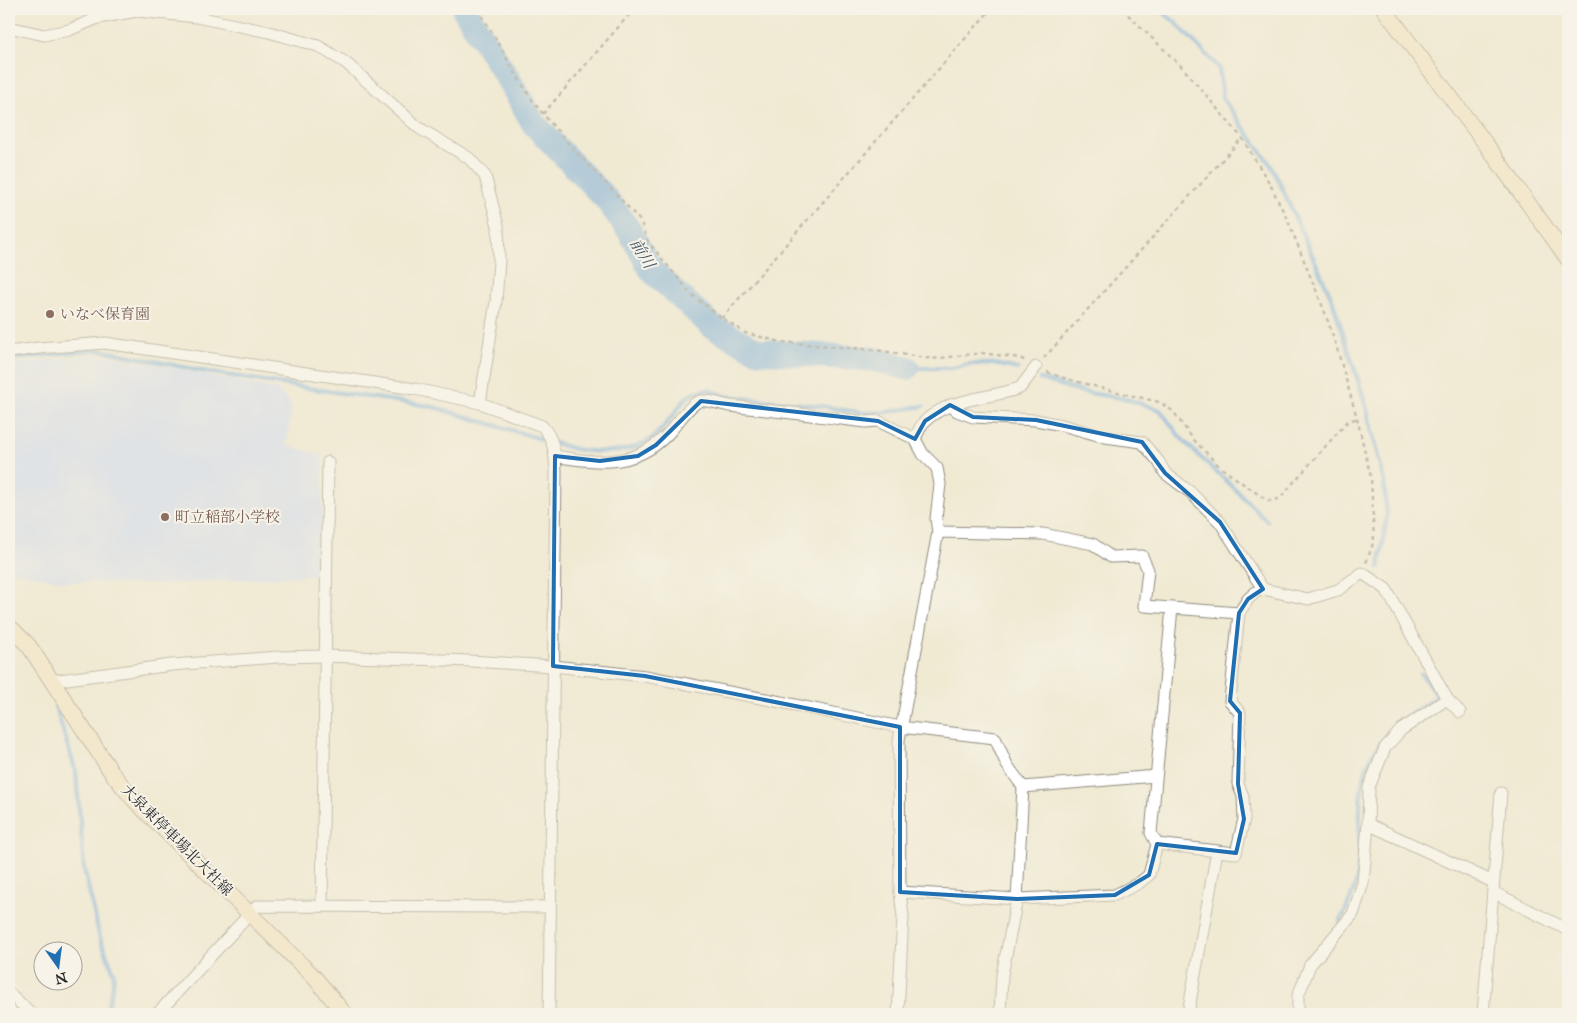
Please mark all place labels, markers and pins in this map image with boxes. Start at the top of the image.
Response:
place label: いなべ保育園 [60,305,150,323]
marker: いなべ保育園 [44,308,56,320]
place label: 町立稲部小学校 [175,508,280,526]
marker: 町立稲部小学校 [159,511,171,523]

